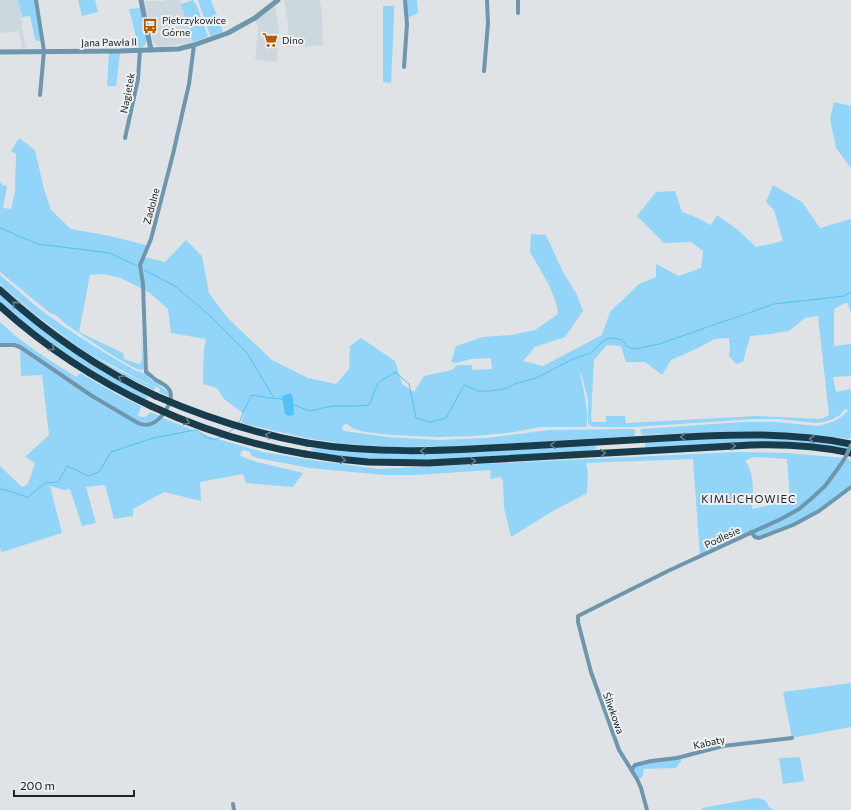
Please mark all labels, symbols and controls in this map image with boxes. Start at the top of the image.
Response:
place label: Pietrzykowice Górne [162,14,226,38]
bus stop icon: Pietrzykowice Górne [141,17,159,35]
supermarket icon: Dino [261,31,279,49]
place label: Dino [282,34,304,46]
street label: Jana Pawła II [81,36,137,48]
street label: Nagietek [117,71,137,114]
street label: Zadolne [140,186,162,226]
one-way arrow [12,301,20,308]
one-way arrow [48,344,55,351]
one-way arrow [118,376,125,383]
one-way arrow [183,417,190,425]
one-way arrow [265,431,272,439]
one-way arrow [680,433,686,441]
one-way arrow [809,434,815,443]
one-way arrow [550,440,556,449]
one-way arrow [730,441,736,450]
one-way arrow [420,447,426,455]
one-way arrow [600,449,606,458]
one-way arrow [340,455,346,464]
one-way arrow [470,456,476,465]
district label: KIMLICHOWIEC [701,492,797,505]
street label: Podlesie [702,524,742,550]
street label: Śliwkowa [601,691,627,735]
street label: Kabaty [692,733,726,751]
scale bar [14,772,134,798]
text: 200 m [20,778,55,792]

